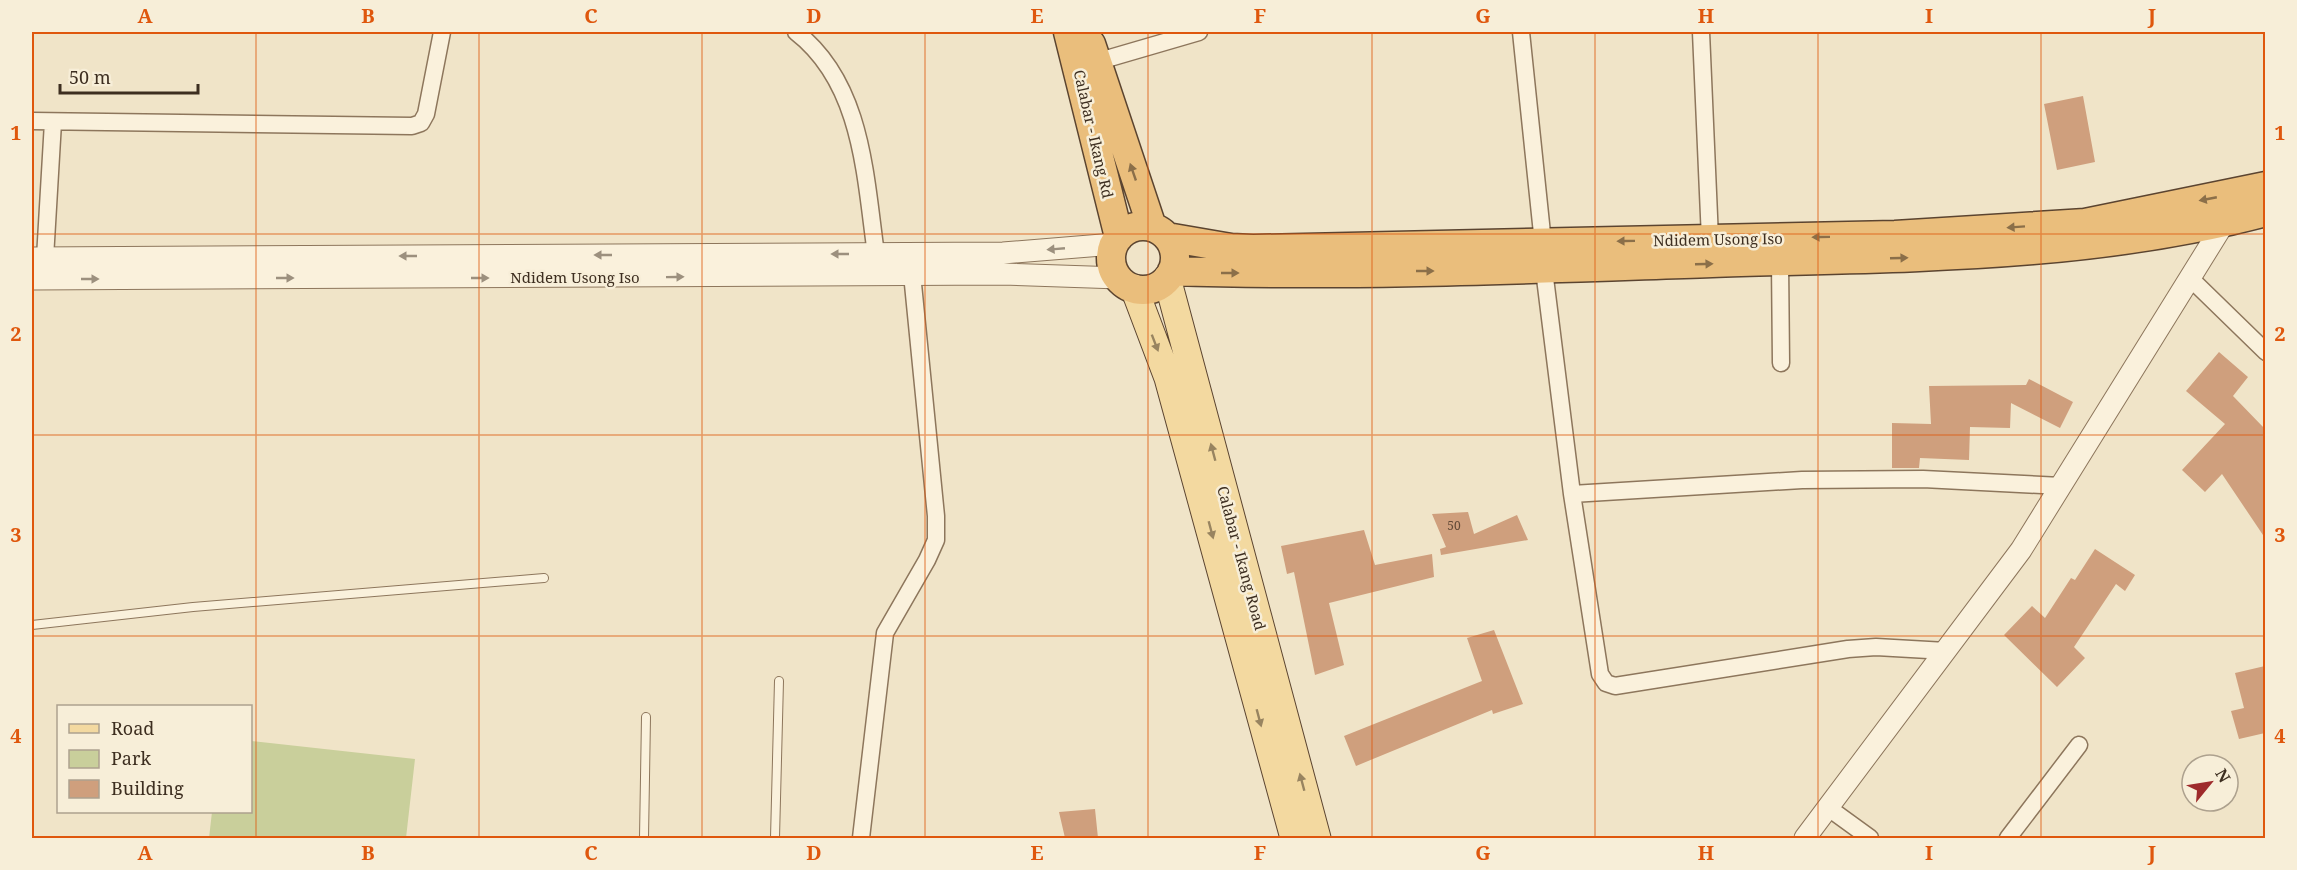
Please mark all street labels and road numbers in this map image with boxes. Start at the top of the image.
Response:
street label: Calabar - Ikang Rd [1069,68,1119,200]
street label: Ndidem Usong Iso [1653,228,1783,250]
street label: Ndidem Usong Iso [510,267,640,287]
street label: Calabar - Ikang Road [1213,484,1271,632]

